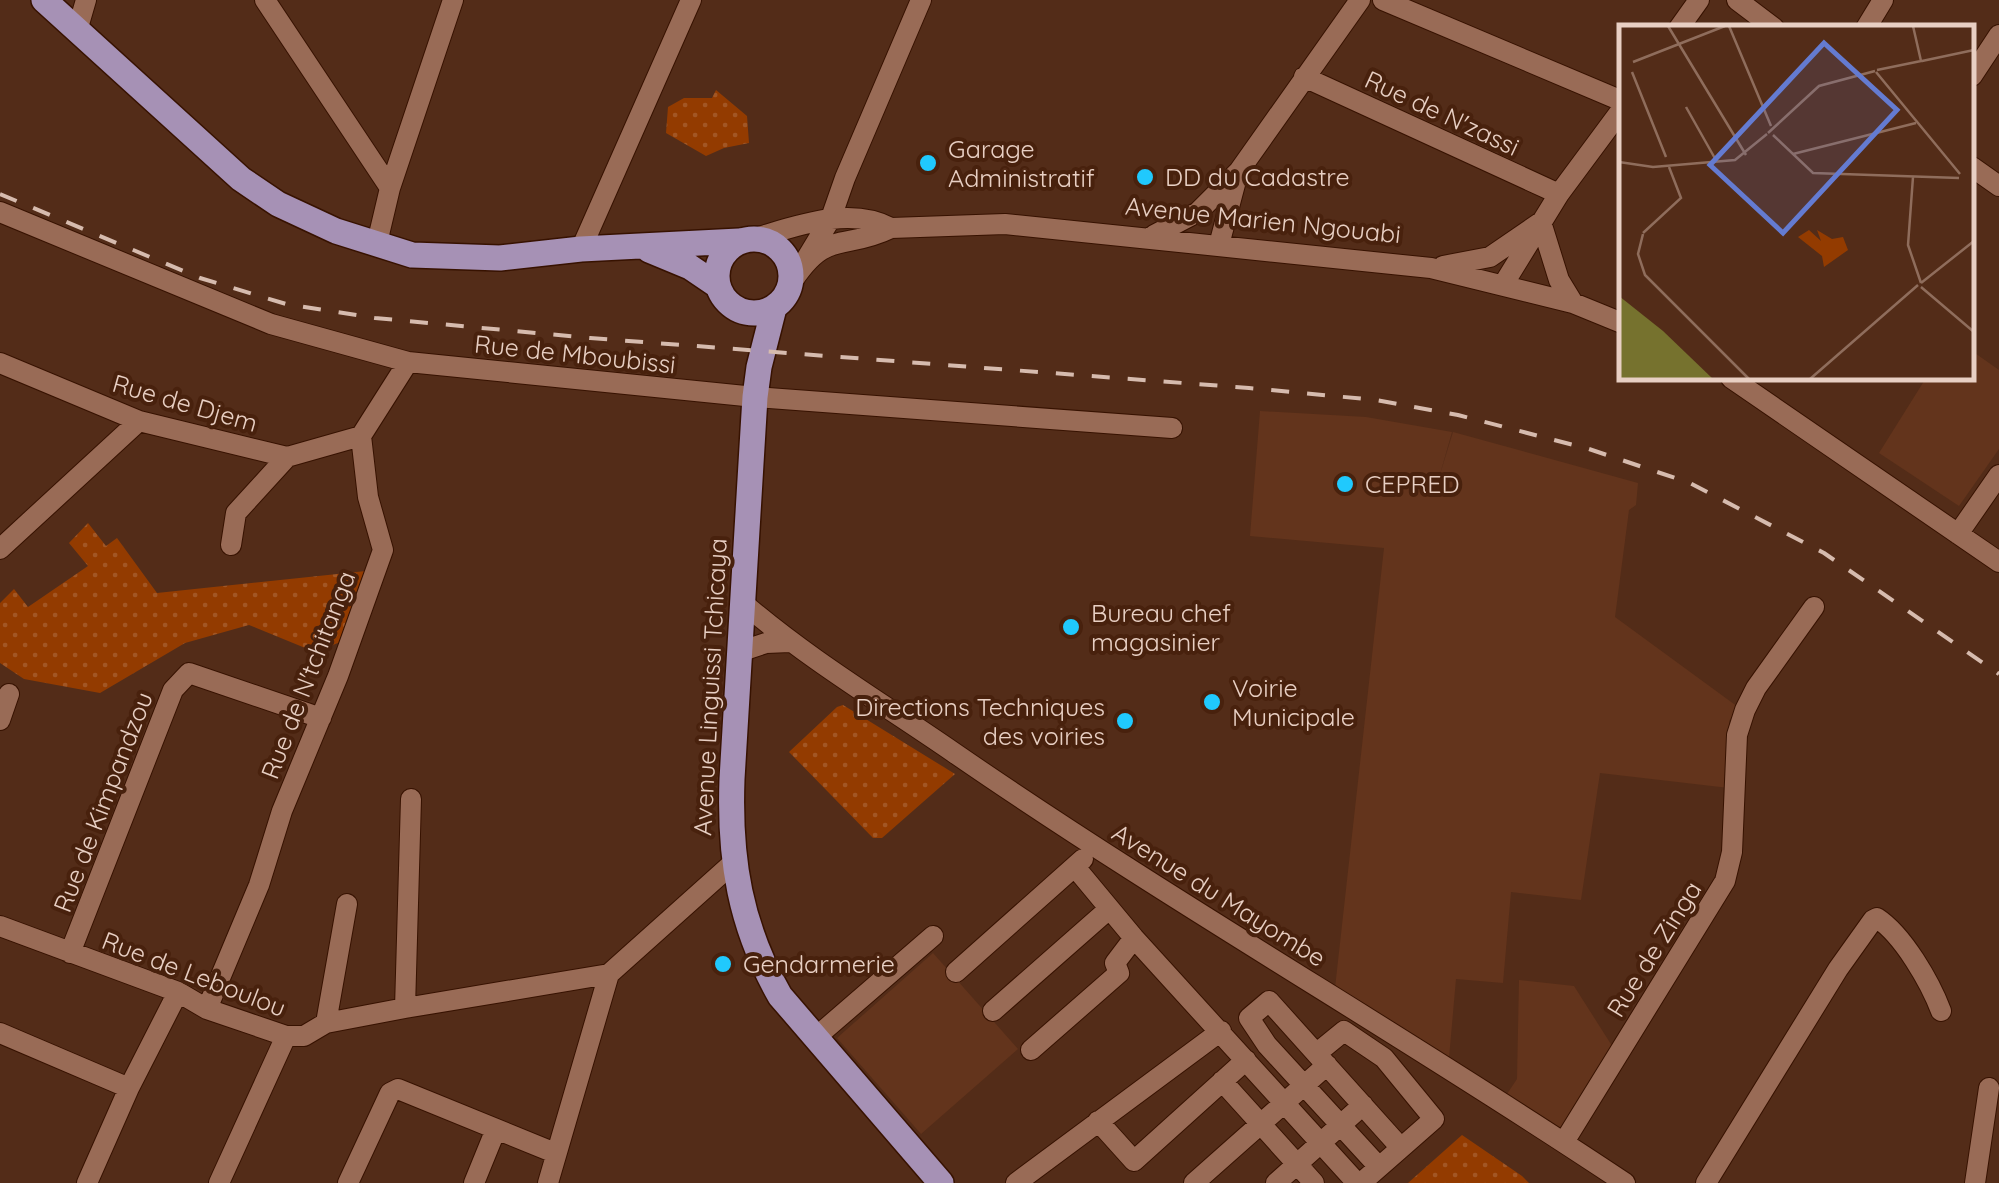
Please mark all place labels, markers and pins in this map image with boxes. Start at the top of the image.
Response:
place label: Garage Administratif [948,133,1095,193]
marker: Garage Administratif [917,152,939,174]
place label: DD du Cadastre [1165,161,1350,192]
marker: DD du Cadastre [1134,166,1156,188]
place label: CEPRED [1365,468,1459,499]
marker: CEPRED [1334,473,1356,495]
place label: Bureau chef magasinier [1091,597,1231,657]
marker: Bureau chef magasinier [1060,616,1082,638]
place label: Voirie Municipale [1232,672,1355,732]
place label: Directions Techniques des voiries [855,691,1105,751]
marker: Voirie Municipale [1201,691,1223,713]
marker: Directions Techniques des voiries [1114,710,1136,732]
place label: Gendarmerie [743,948,895,979]
marker: Gendarmerie [712,953,734,975]

